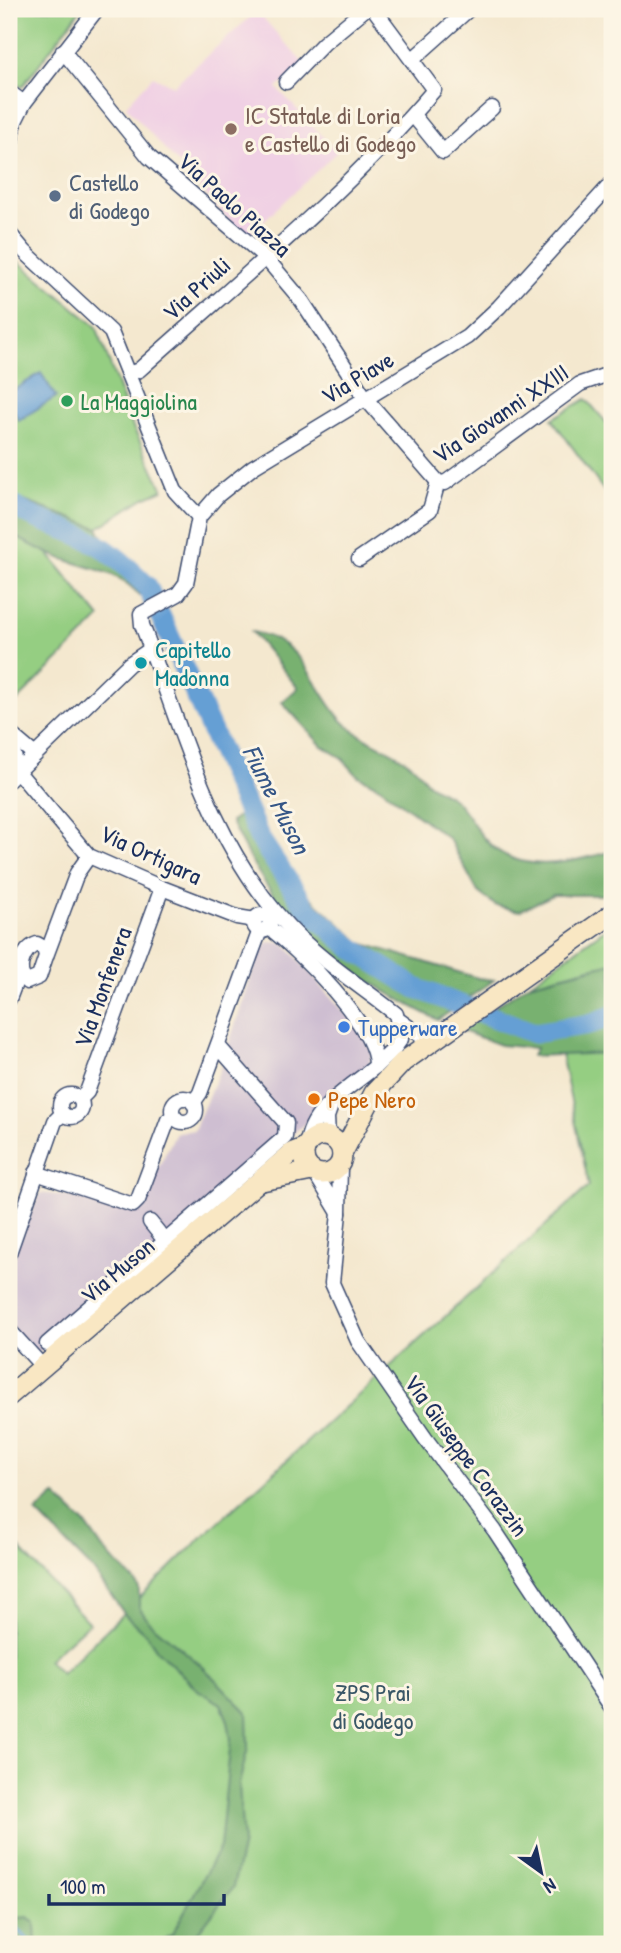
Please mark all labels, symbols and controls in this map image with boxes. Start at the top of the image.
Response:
place label: IC Statale di Loria e Castello di Godego [245,99,416,159]
marker: IC Statale di Loria e Castello di Godego [223,121,239,137]
street label: Via Paolo Piazza [171,145,299,263]
place label: Castello di Godego [69,166,150,226]
marker: Castello di Godego [47,188,63,204]
street label: Via Priuli [155,249,237,327]
street label: Via Piave [315,343,400,411]
street label: Via Giovanni XXIII [426,356,574,470]
place label: La Maggiolina [81,385,197,417]
marker: La Maggiolina [59,393,75,409]
place label: Capitello Madonna [155,633,231,693]
marker: Capitello Madonna [133,655,149,671]
water label: Fiume Muson [235,738,320,862]
street label: Via Ortigara [95,817,207,891]
street label: Via Monfenera [65,922,139,1052]
place label: Tupperware [358,1011,458,1043]
marker: Tupperware [336,1019,352,1035]
place label: Pepe Nero [328,1083,416,1115]
marker: Pepe Nero [306,1091,322,1107]
street label: Via Muson [73,1230,161,1310]
street label: Via Giuseppe Corazzin [397,1368,537,1542]
park label: ZPS Prai di Godego [333,1676,414,1736]
north arrow [505,1838,576,1908]
scale bar [49,1862,224,1906]
text: 100 m [60,1872,106,1901]
text: N [539,1873,562,1900]

